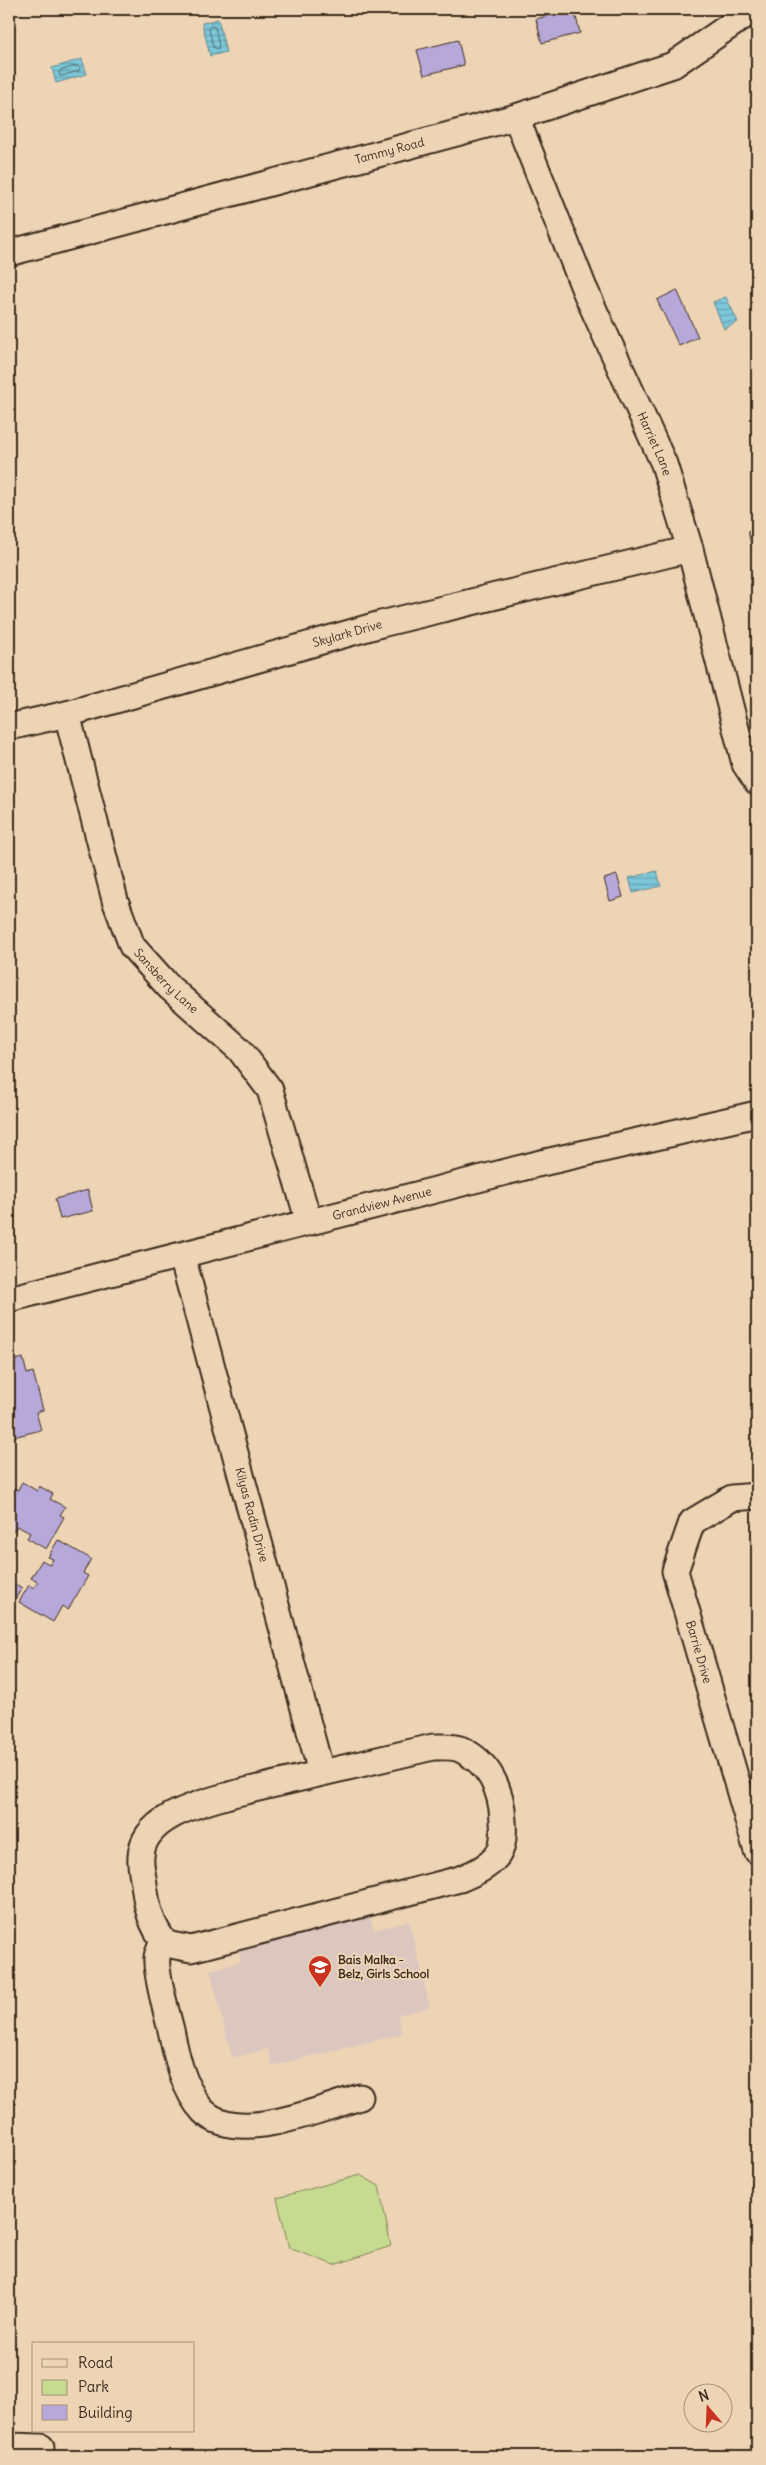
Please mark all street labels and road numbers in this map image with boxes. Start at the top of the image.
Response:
street label: Tammy Road [353,134,426,167]
street label: Harriet Lane [634,409,675,477]
street label: Skylark Drive [311,616,384,650]
street label: Sansberry Lane [131,945,201,1016]
street label: Grandview Avenue [331,1183,433,1223]
street label: Kilyas Radin Drive [232,1466,272,1564]
street label: Barrie Drive [683,1619,716,1685]

